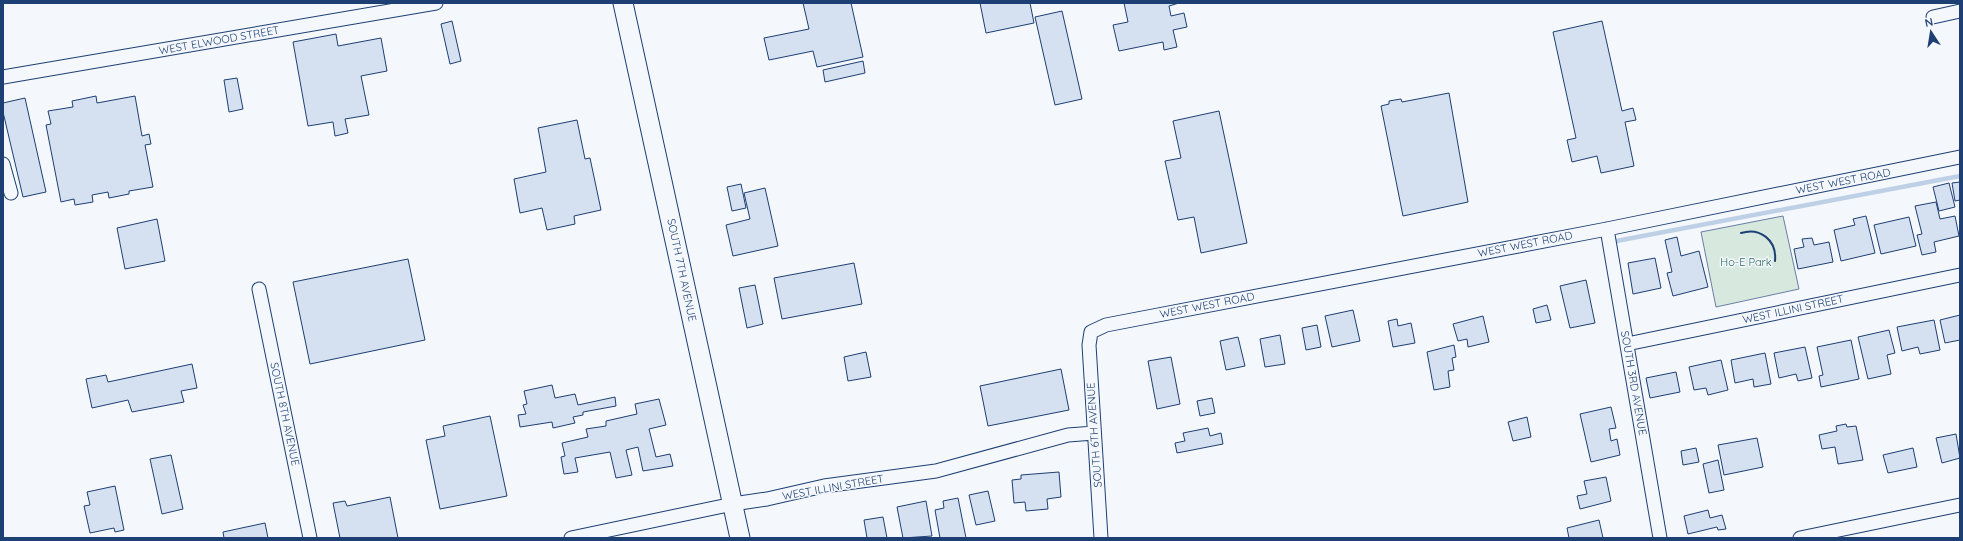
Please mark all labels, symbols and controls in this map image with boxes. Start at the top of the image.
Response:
north arrow [1911,12,1951,52]
text: N [1924,15,1934,30]
street label: WEST ELWOOD STREET [158,22,281,57]
street label: WEST WEST ROAD [1795,165,1892,197]
street label: SOUTH 7TH AVENUE [664,217,700,323]
street label: WEST WEST ROAD [1477,228,1574,260]
park label: Ho-E Park [1720,255,1772,269]
street label: WEST WEST ROAD [1159,289,1256,321]
street label: WEST ILLINI STREET [1741,291,1845,327]
street label: SOUTH 3RD AVENUE [1618,330,1650,436]
street label: SOUTH 8TH AVENUE [267,361,303,467]
street label: SOUTH 6TH AVENUE [1083,382,1105,488]
street label: WEST ILLINI STREET [781,471,885,503]

